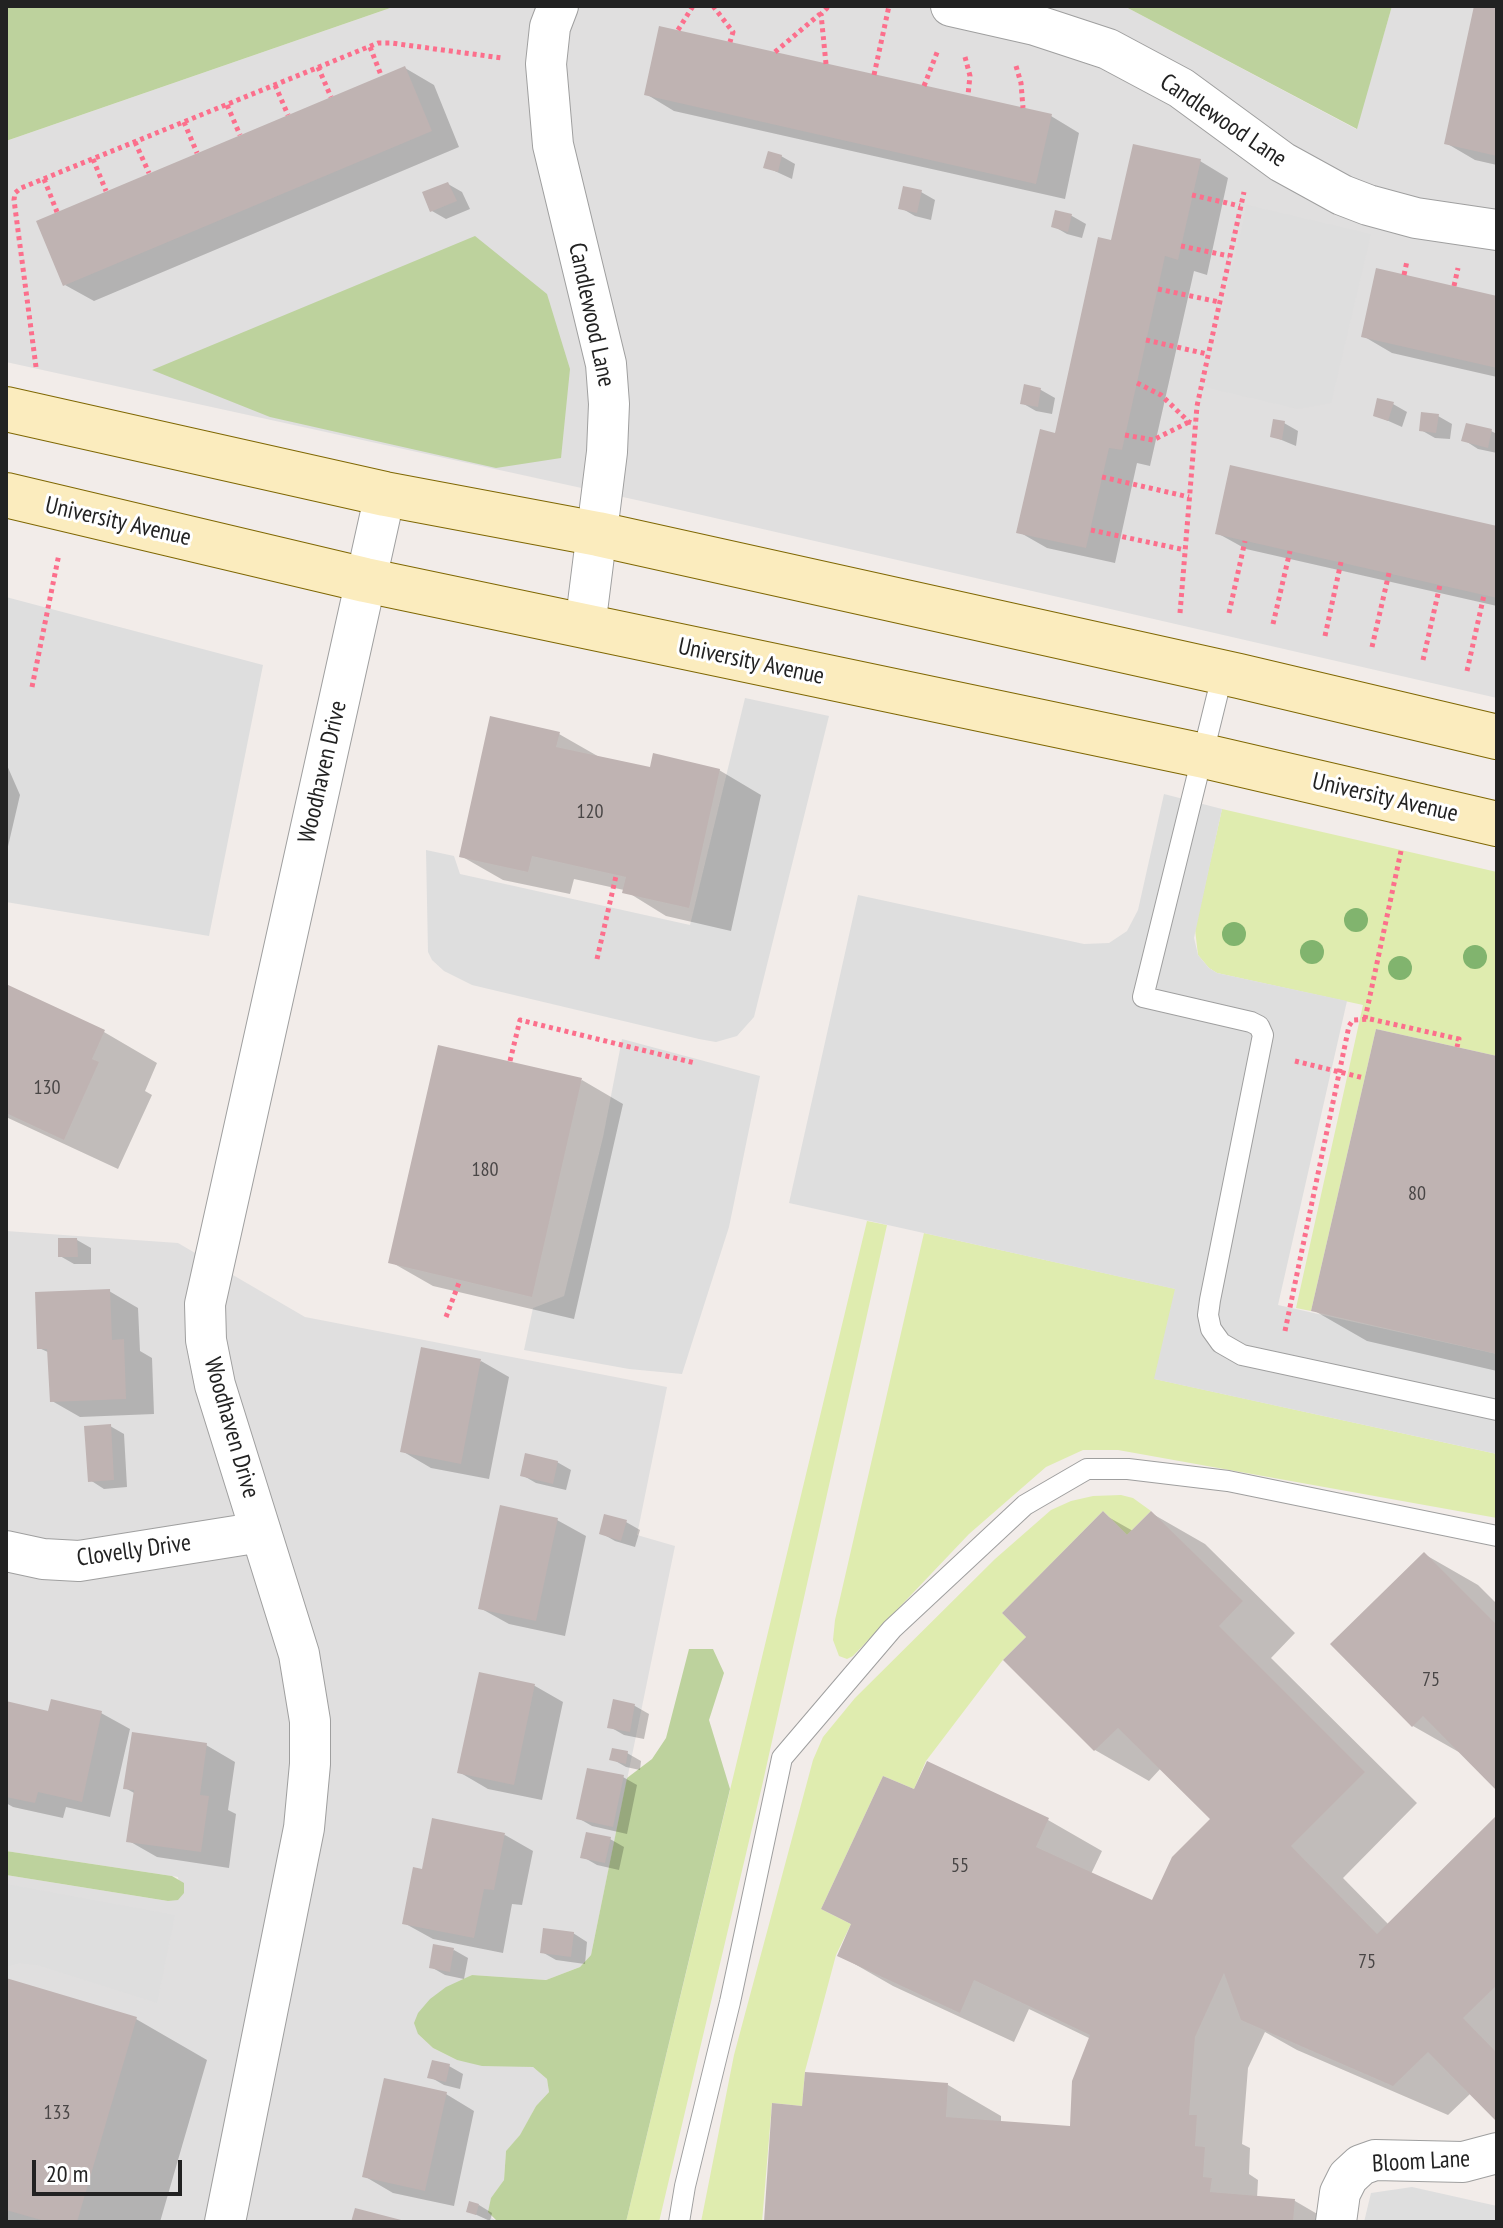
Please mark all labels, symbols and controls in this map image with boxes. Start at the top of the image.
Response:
street label: Candlewood Lane [1154,68,1292,174]
street label: Candlewood Lane [562,240,620,390]
street label: University Avenue [42,491,194,553]
street label: University Avenue [675,632,827,692]
street label: Woodhaven Drive [293,698,353,846]
street label: University Avenue [1309,767,1461,829]
house number: 120 [577,800,603,824]
house number: 130 [34,1076,60,1100]
house number: 180 [472,1158,498,1182]
house number: 80 [1408,1182,1426,1206]
street label: Woodhaven Drive [197,1354,265,1502]
street label: Clovelly Drive [75,1529,193,1573]
house number: 75 [1422,1668,1440,1692]
house number: 55 [951,1854,969,1878]
house number: 75 [1358,1950,1376,1974]
house number: 133 [44,2101,70,2125]
scale bar [36,2144,186,2194]
street label: Bloom Lane [1371,2145,1471,2179]
text: 20 m [46,2158,88,2189]

